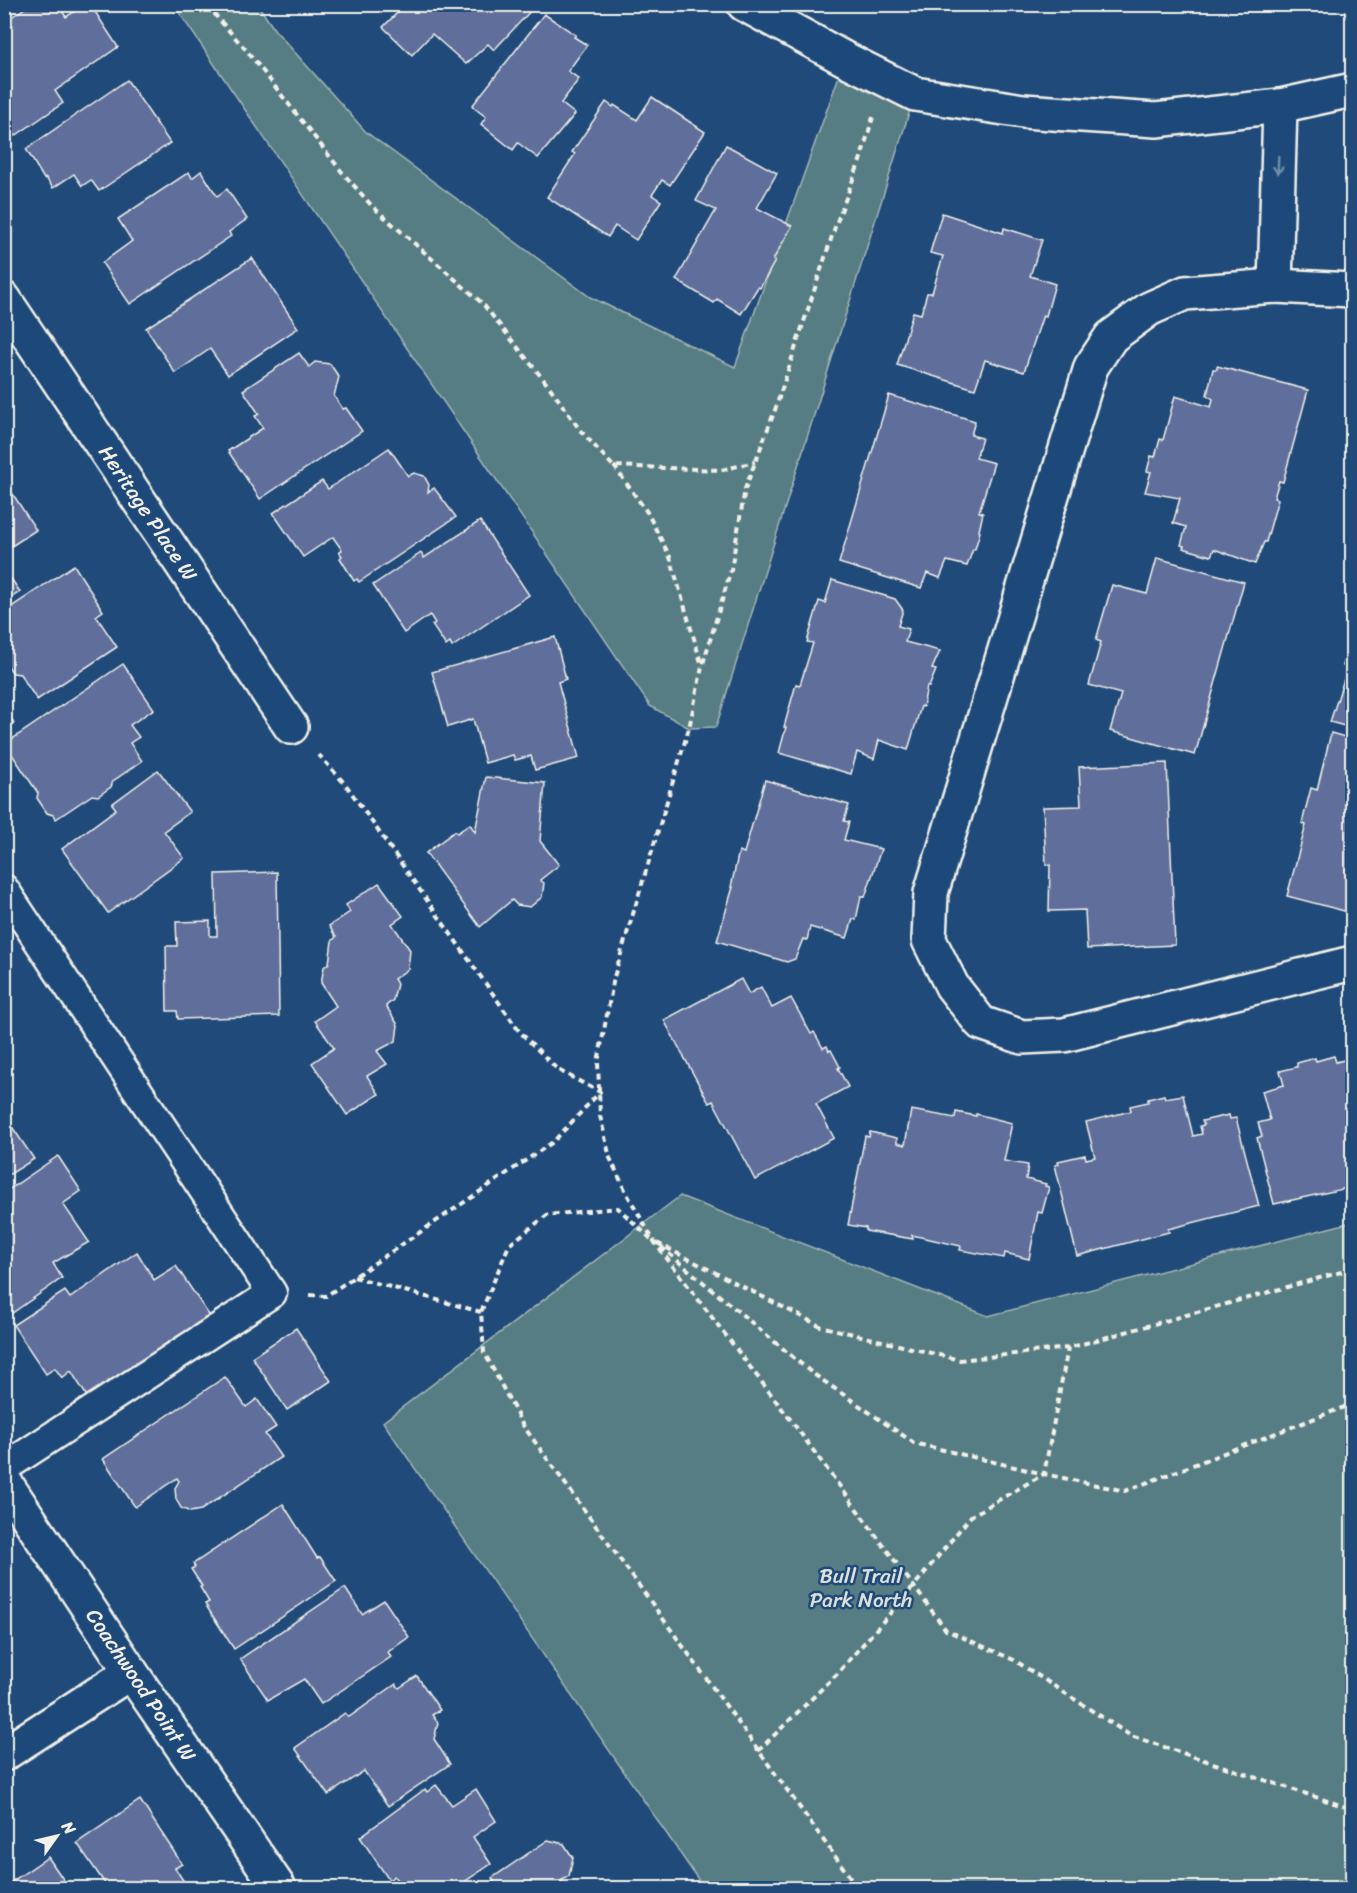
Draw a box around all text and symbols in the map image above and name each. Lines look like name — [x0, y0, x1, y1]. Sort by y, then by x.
one-way arrow — [1273, 154, 1284, 174]
street label: Heritage Place W — [88, 437, 208, 590]
park label: Bull Trail Park North — [810, 1557, 912, 1619]
street label: Coachwood Point W — [75, 1600, 207, 1770]
north arrow — [27, 1806, 87, 1866]
text: N — [53, 1814, 85, 1841]

